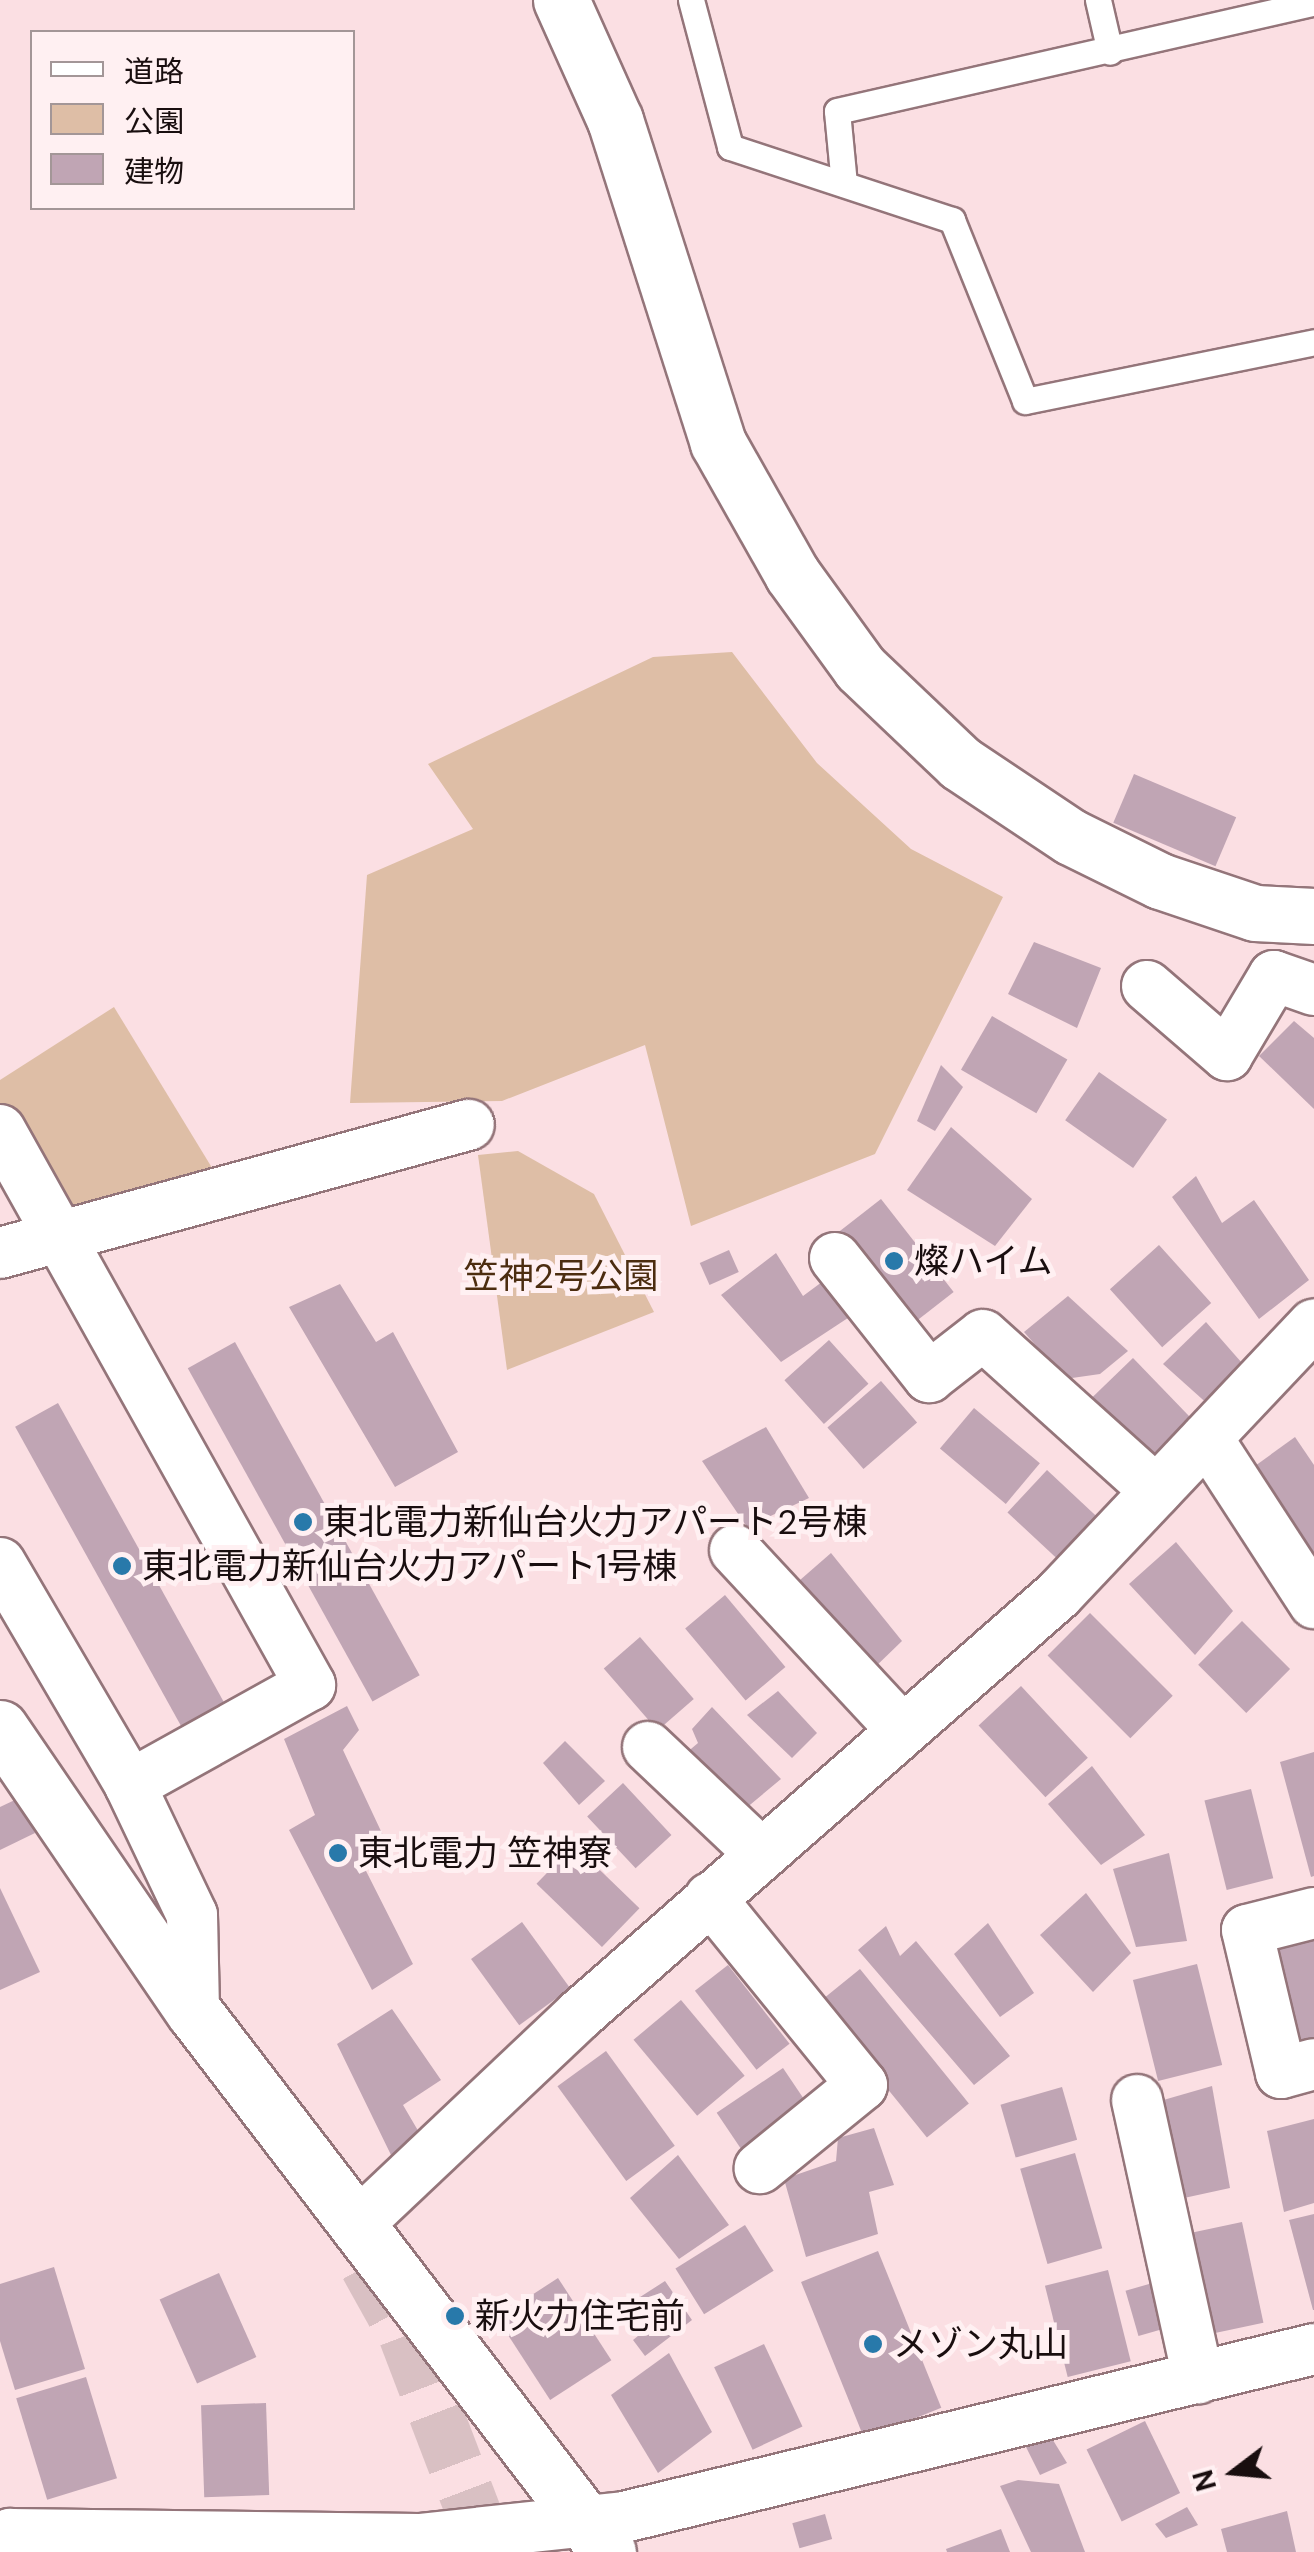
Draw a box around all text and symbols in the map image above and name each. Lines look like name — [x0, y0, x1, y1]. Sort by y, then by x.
legend — [30, 30, 355, 210]
text: 道路 — [124, 52, 184, 91]
text: 公園 — [124, 102, 184, 141]
text: 建物 — [124, 152, 184, 191]
place label: 燦ハイム — [914, 1240, 1054, 1282]
marker: 燦ハイム — [883, 1250, 905, 1272]
park label: 笠神2号公園 — [463, 1255, 659, 1297]
place label: 東北電力新仙台火力アパート2号棟 — [323, 1501, 868, 1543]
marker: 東北電力新仙台火力アパート2号棟 — [292, 1511, 314, 1533]
place label: 東北電力新仙台火力アパート1号棟 — [142, 1545, 678, 1587]
marker: 東北電力新仙台火力アパート1号棟 — [111, 1555, 133, 1577]
place label: 東北電力 笠神寮 — [358, 1832, 612, 1874]
marker: 東北電力 笠神寮 — [327, 1842, 349, 1864]
place label: 新火力住宅前 — [475, 2295, 685, 2337]
marker: 新火力住宅前 — [444, 2305, 466, 2327]
place label: メゾン丸山 — [893, 2323, 1068, 2365]
marker: メゾン丸山 — [862, 2333, 884, 2355]
north arrow — [1184, 2422, 1284, 2522]
text: N — [1184, 2465, 1225, 2495]

